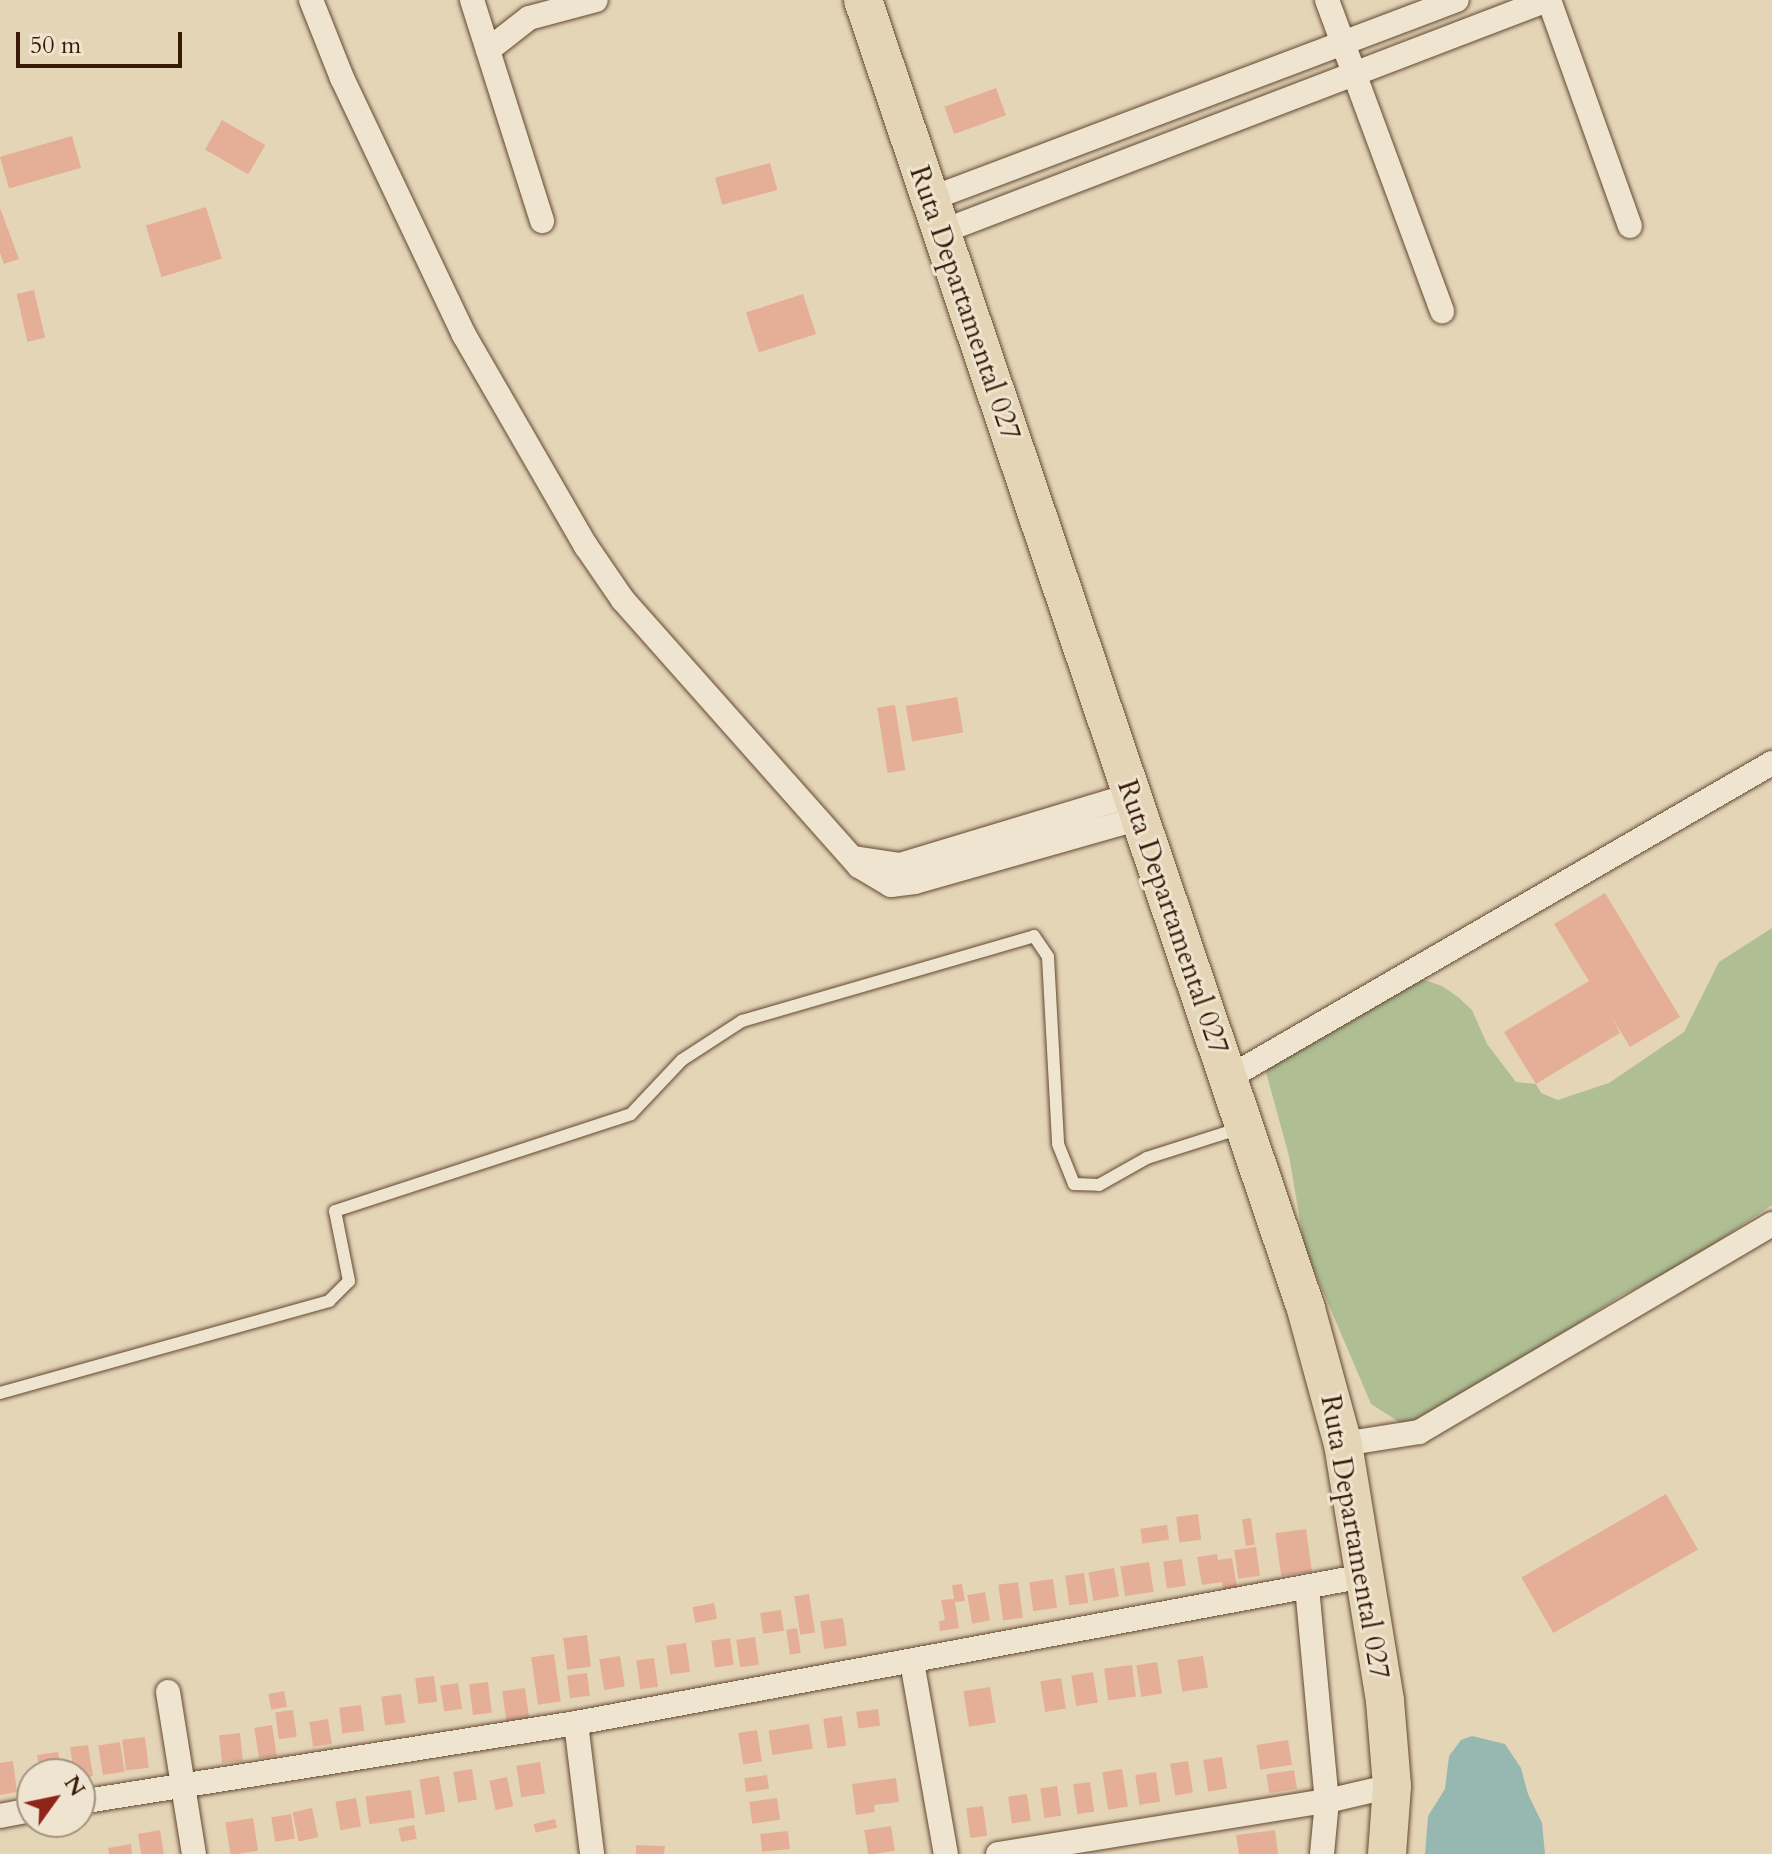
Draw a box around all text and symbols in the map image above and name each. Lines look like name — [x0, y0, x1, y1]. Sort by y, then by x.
scale bar — [20, 16, 186, 66]
text: 50 m — [30, 29, 81, 62]
street label: Ruta Departamental 027 — [902, 161, 1028, 445]
street label: Ruta Departamental 027 — [1110, 775, 1236, 1059]
street label: Ruta Departamental 027 — [1313, 1392, 1397, 1682]
north arrow — [16, 1758, 96, 1838]
text: N — [57, 1770, 92, 1802]

